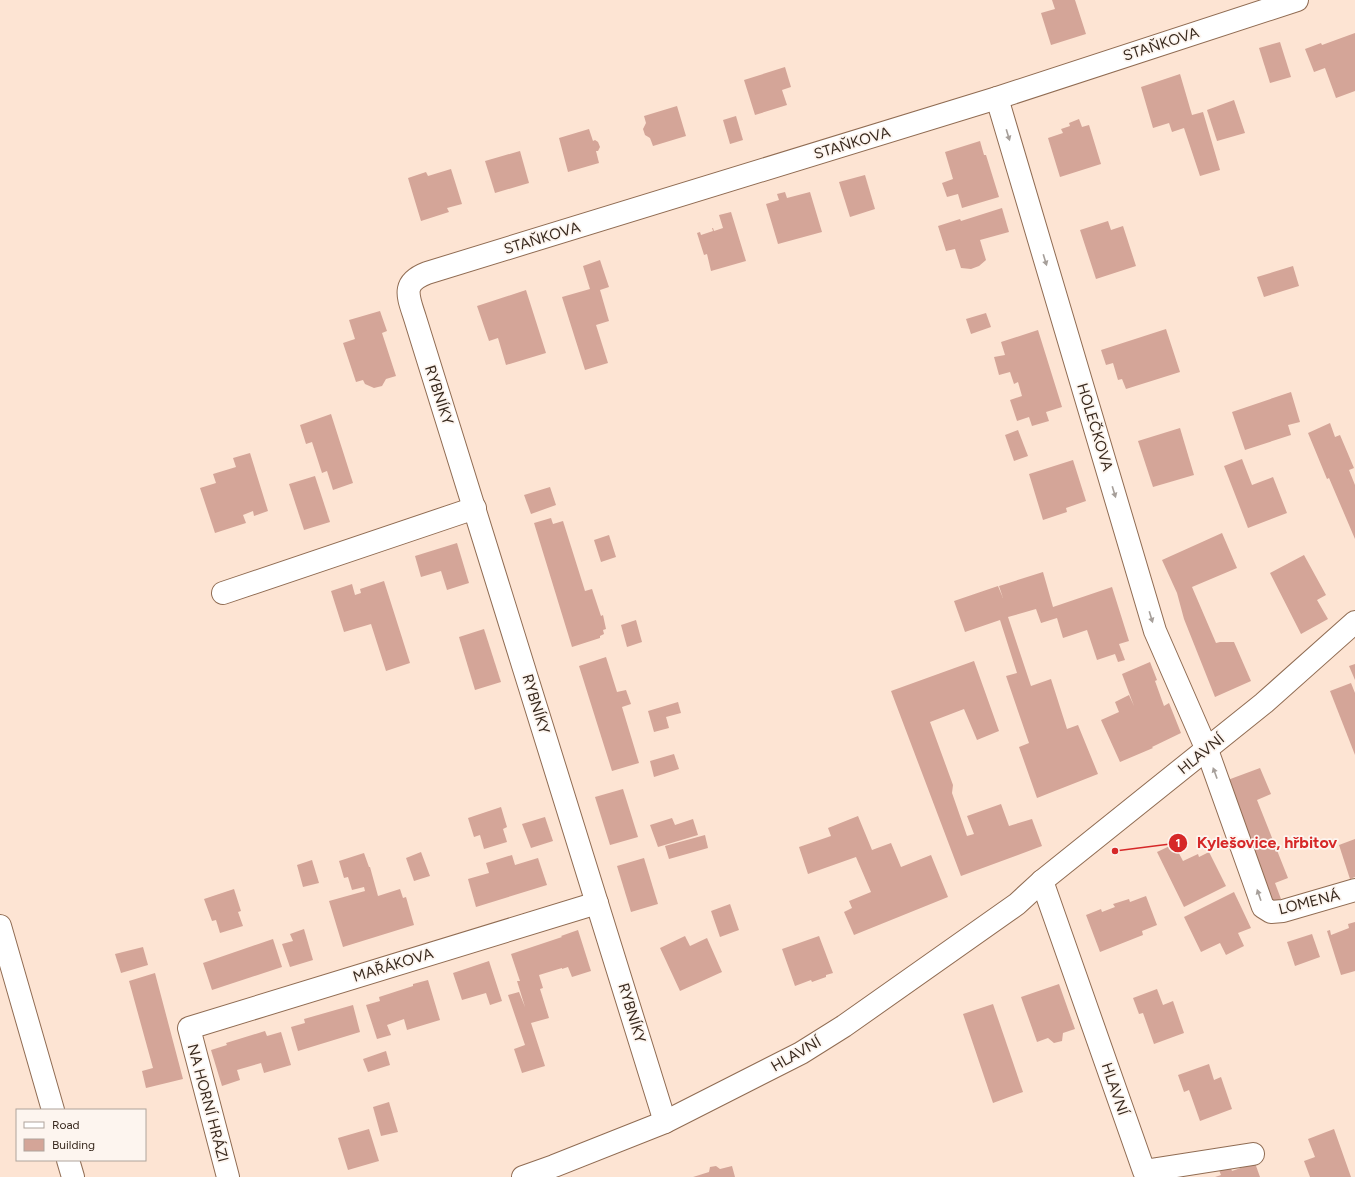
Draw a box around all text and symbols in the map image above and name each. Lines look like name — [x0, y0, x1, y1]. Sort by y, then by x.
street label: STAŇKOVA — [1121, 23, 1201, 65]
street label: STAŇKOVA — [812, 123, 892, 163]
one-way arrow — [1005, 130, 1011, 142]
street label: STAŇKOVA — [502, 218, 582, 258]
one-way arrow — [1042, 254, 1048, 266]
street label: RYBNÍKY — [421, 363, 457, 427]
street label: HOLEČKOVA — [1073, 381, 1117, 473]
one-way arrow — [1111, 486, 1117, 498]
one-way arrow — [1148, 611, 1154, 623]
street label: RYBNÍKY — [518, 672, 554, 736]
street label: HLAVNÍ — [1174, 729, 1229, 778]
one-way arrow — [1211, 766, 1217, 778]
callout: Kylešovice, hřbitov — [1168, 829, 1345, 857]
text: Kylešovice, hřbitov — [1197, 833, 1337, 852]
text: 1 — [1175, 836, 1181, 850]
street label: LOMENÁ — [1276, 886, 1342, 918]
one-way arrow — [1256, 888, 1262, 900]
street label: MAŘÁKOVA — [351, 944, 435, 986]
street label: RYBNÍKY — [614, 981, 650, 1045]
street label: HLAVNÍ — [768, 1032, 825, 1075]
street label: NA HORNÍ HRÁZI — [184, 1042, 232, 1164]
street label: HLAVNÍ — [1098, 1060, 1133, 1119]
legend — [16, 1109, 146, 1161]
text: Road — [52, 1118, 80, 1132]
text: Building — [52, 1138, 95, 1152]

